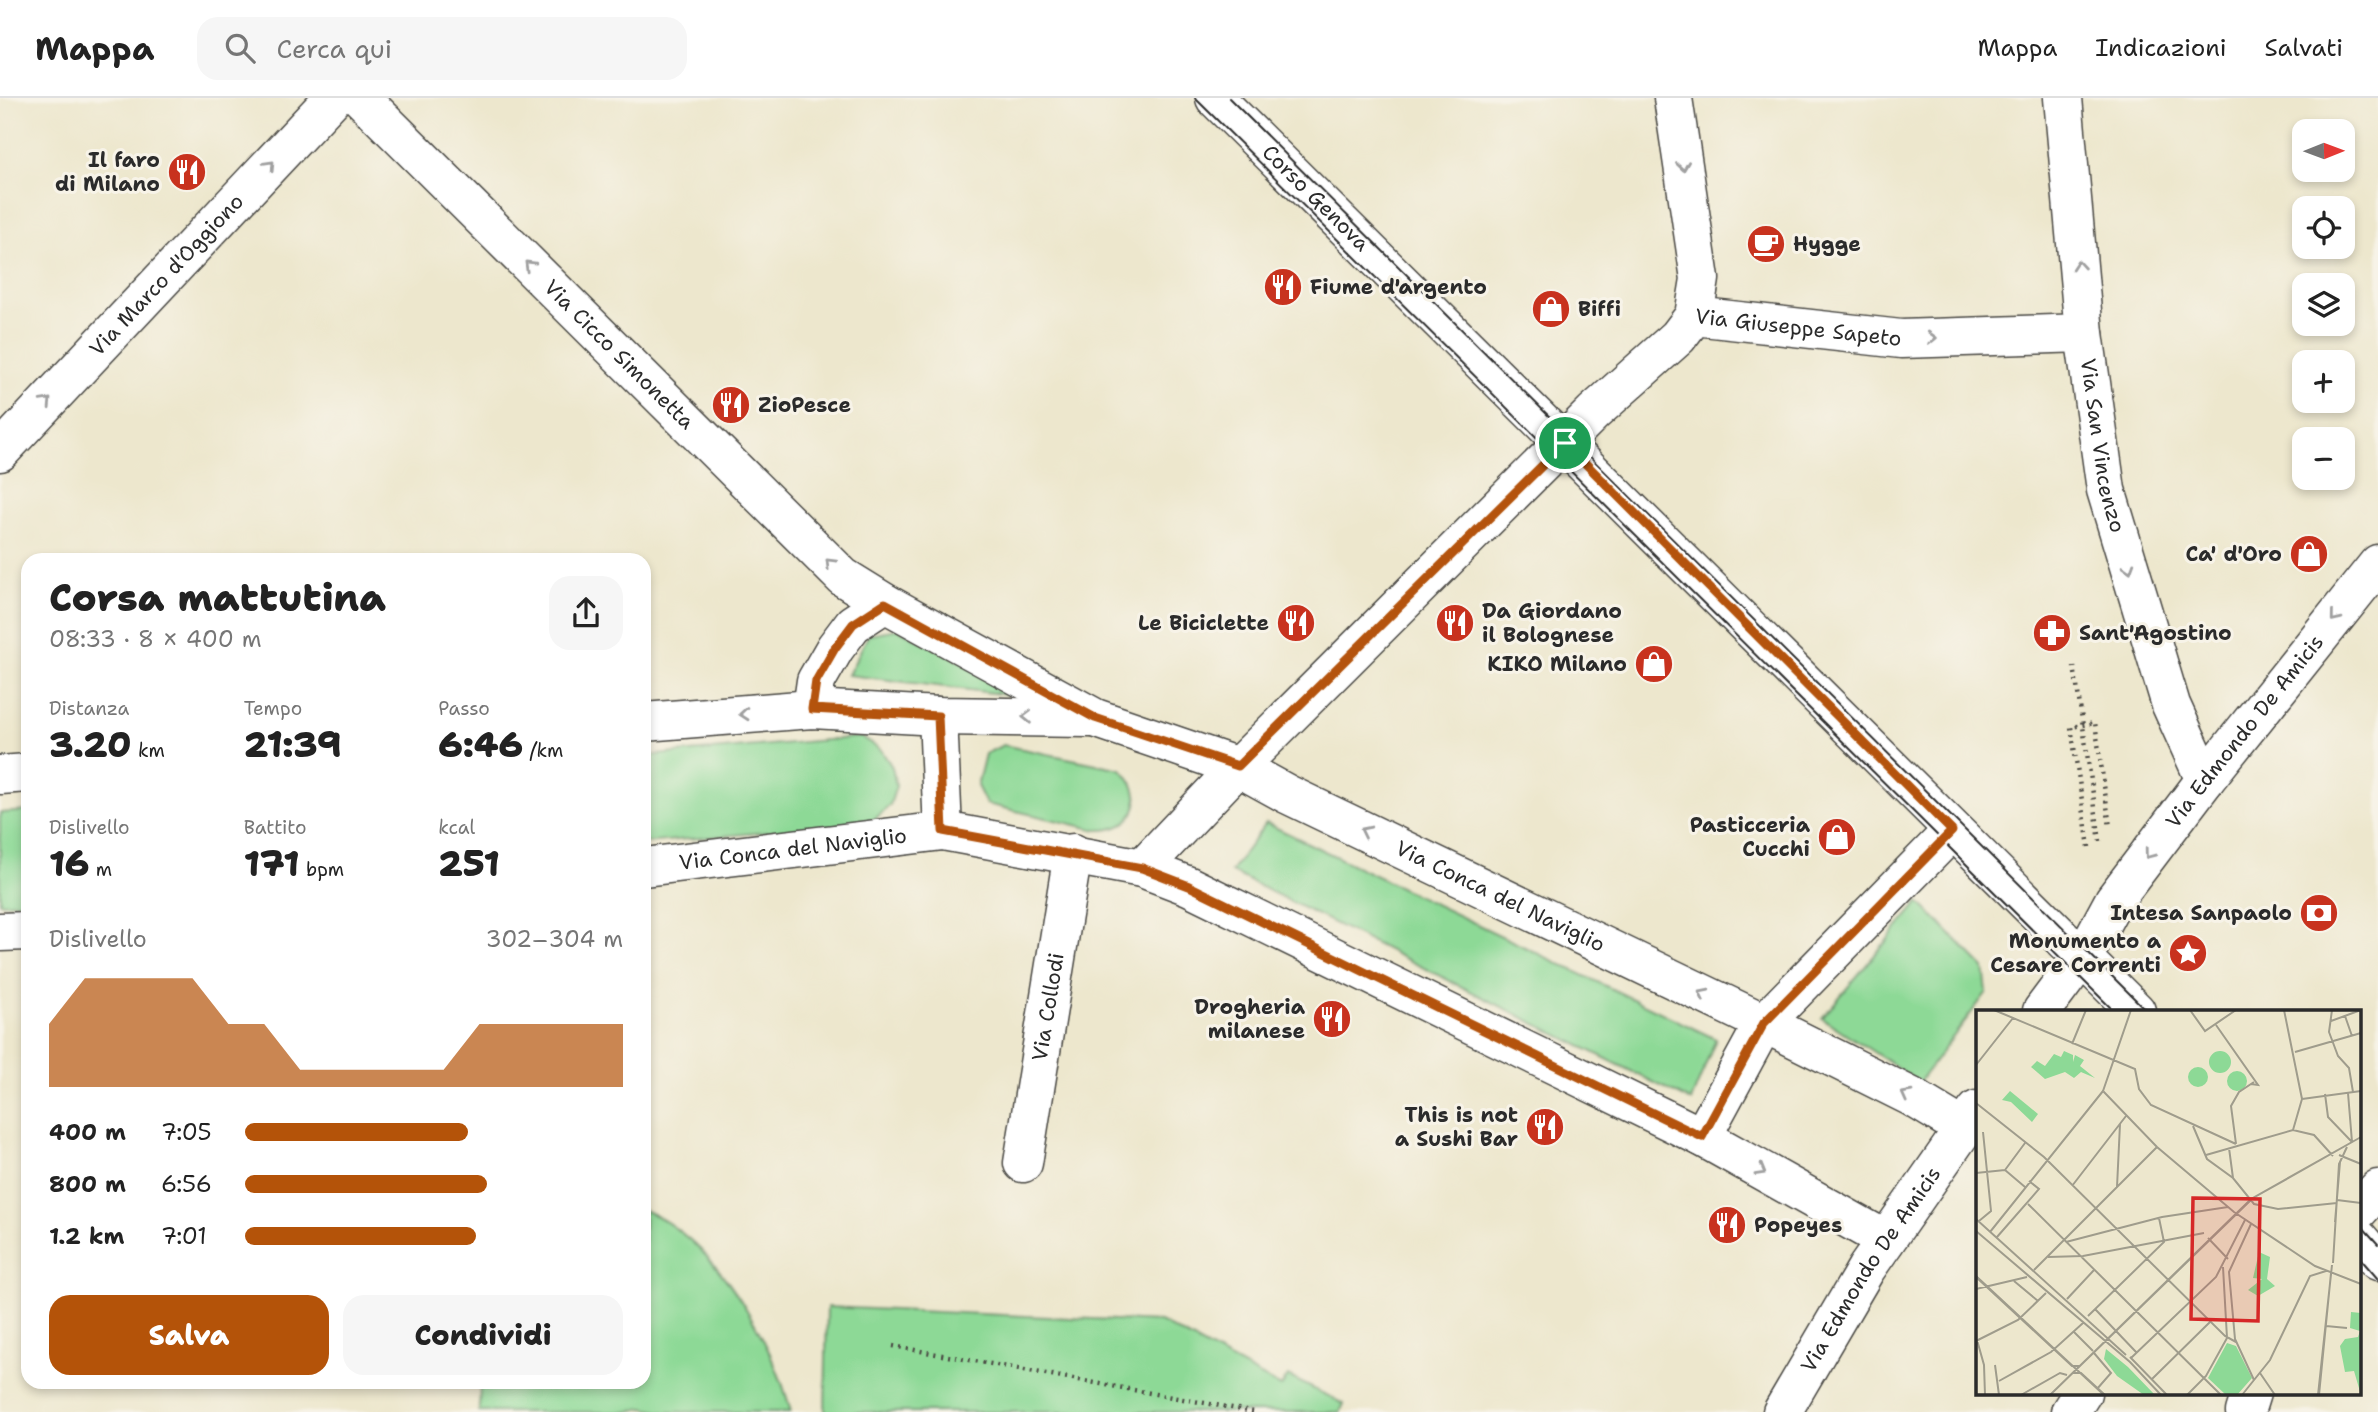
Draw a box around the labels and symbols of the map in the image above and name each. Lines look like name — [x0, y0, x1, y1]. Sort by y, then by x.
north arrow — [2292, 119, 2356, 182]
street label: Corso Genova — [1256, 139, 1376, 257]
place label: Il faro di Milano — [55, 146, 160, 198]
restaurant icon: Il faro di Milano — [166, 151, 208, 193]
one-way arrow — [262, 160, 275, 173]
one-way arrow — [1676, 160, 1691, 171]
street label: Via Marco d'Oggiono — [83, 188, 250, 362]
cafe icon: Hygge — [1745, 223, 1787, 265]
place label: Hygge — [1793, 230, 1861, 258]
one-way arrow — [2071, 259, 2086, 270]
one-way arrow — [524, 261, 537, 274]
restaurant icon: Fiume d'argento — [1262, 266, 1304, 308]
place label: Fiume d'argento — [1310, 273, 1487, 301]
street label: Via Cicco Simonetta — [538, 274, 701, 436]
shop icon: Biffi — [1530, 288, 1572, 330]
place label: Biffi — [1578, 295, 1621, 323]
street label: Via Giuseppe Sapeto — [1694, 302, 1903, 353]
one-way arrow — [1927, 330, 1938, 345]
street label: Via San Vincenzo — [2074, 357, 2132, 536]
restaurant icon: ZioPesce — [710, 384, 752, 426]
place label: ZioPesce — [758, 391, 851, 419]
one-way arrow — [38, 397, 51, 410]
pin — [1535, 413, 1595, 473]
shop icon: Ca' d'Oro — [2288, 533, 2330, 575]
place label: Ca' d'Oro — [2185, 540, 2282, 568]
one-way arrow — [825, 559, 838, 572]
one-way arrow — [2121, 562, 2136, 574]
place label: Da Giordano il Bolognese — [1482, 597, 1622, 649]
restaurant icon: Le Biciclette — [1275, 602, 1317, 644]
restaurant icon: Da Giordano il Bolognese — [1434, 602, 1476, 644]
place label: Le Biciclette — [1138, 609, 1269, 637]
one-way arrow — [2331, 610, 2344, 622]
pharmacy icon: Sant'Agostino — [2031, 612, 2073, 654]
place label: Sant'Agostino — [2079, 619, 2232, 647]
street label: Via Edmondo De Amicis — [2159, 629, 2330, 834]
shop icon: KIKO Milano — [1633, 643, 1675, 685]
place label: KIKO Milano — [1487, 650, 1627, 678]
one-way arrow — [738, 706, 749, 721]
one-way arrow — [1021, 709, 1032, 725]
place label: Pasticceria Cucchi — [1690, 811, 1811, 863]
shop icon: Pasticceria Cucchi — [1816, 816, 1858, 858]
street label: Via Conca del Naviglio — [678, 821, 908, 877]
one-way arrow — [1360, 826, 1372, 840]
street label: Via Conca del Naviglio — [1391, 834, 1609, 959]
one-way arrow — [2145, 846, 2158, 859]
bank icon: Intesa Sanpaolo — [2298, 892, 2340, 934]
place label: Intesa Sanpaolo — [2110, 899, 2292, 927]
place label: Monumento a Cesare Correnti — [1990, 927, 2162, 979]
place icon: Monumento a Cesare Correnti — [2167, 932, 2209, 974]
street label: Via Collodi — [1026, 951, 1071, 1063]
one-way arrow — [1697, 988, 1710, 1002]
place label: Drogheria milanese — [1194, 993, 1306, 1045]
restaurant icon: Drogheria milanese — [1311, 998, 1353, 1040]
inset map — [1976, 1010, 2360, 1394]
one-way arrow — [1901, 1089, 1913, 1103]
place label: This is not a Sushi Bar — [1395, 1101, 1518, 1153]
restaurant icon: This is not a Sushi Bar — [1524, 1106, 1566, 1148]
street label: Via Edmondo De Amicis — [1794, 1161, 1947, 1377]
one-way arrow — [1754, 1163, 1767, 1176]
restaurant icon: Popeyes — [1706, 1204, 1748, 1246]
place label: Popeyes — [1754, 1211, 1842, 1239]

